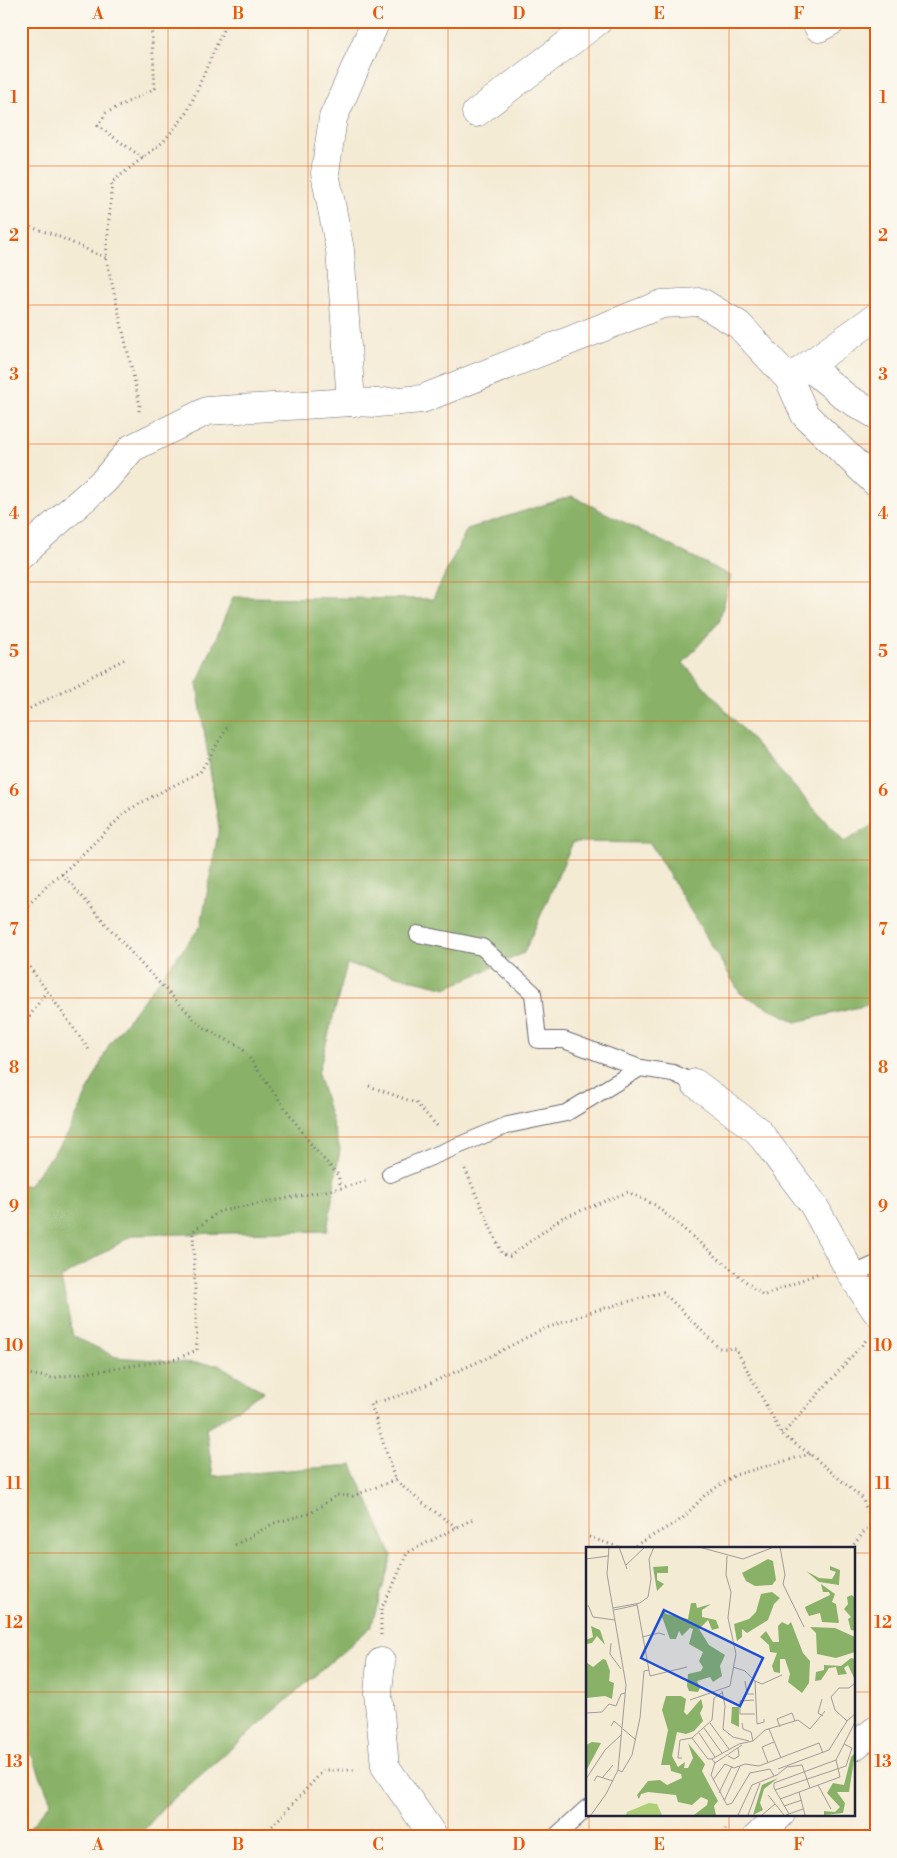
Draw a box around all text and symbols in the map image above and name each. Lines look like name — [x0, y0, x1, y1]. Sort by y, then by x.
text: A — [91, 4, 104, 24]
text: B — [232, 4, 244, 24]
text: C — [372, 4, 384, 24]
text: D — [513, 4, 526, 24]
text: E — [653, 4, 665, 24]
text: F — [793, 4, 805, 24]
text: 1 — [10, 88, 18, 108]
text: 1 — [879, 88, 887, 108]
text: 2 — [9, 226, 19, 246]
text: 2 — [878, 226, 888, 246]
text: 3 — [9, 365, 19, 385]
text: 3 — [878, 365, 888, 385]
text: 4 — [9, 504, 20, 524]
text: 4 — [878, 504, 889, 524]
text: 5 — [9, 642, 19, 662]
text: 5 — [878, 642, 888, 662]
text: 6 — [9, 781, 19, 801]
text: 6 — [878, 781, 888, 801]
text: 7 — [9, 920, 19, 940]
text: 7 — [878, 920, 888, 940]
text: 8 — [9, 1058, 19, 1078]
text: 8 — [878, 1058, 888, 1078]
text: 9 — [9, 1197, 19, 1217]
text: 9 — [878, 1197, 888, 1217]
text: 10 — [5, 1336, 23, 1356]
text: 10 — [874, 1336, 892, 1356]
text: 11 — [6, 1474, 22, 1494]
text: 11 — [875, 1474, 891, 1494]
inset map — [586, 1547, 854, 1816]
text: 12 — [5, 1613, 23, 1633]
text: 12 — [874, 1613, 892, 1633]
text: 13 — [5, 1752, 23, 1772]
text: 13 — [874, 1752, 892, 1772]
text: A — [91, 1835, 104, 1855]
text: B — [232, 1835, 244, 1855]
text: C — [372, 1835, 384, 1855]
text: D — [513, 1835, 526, 1855]
text: E — [653, 1835, 665, 1855]
text: F — [793, 1835, 805, 1855]

